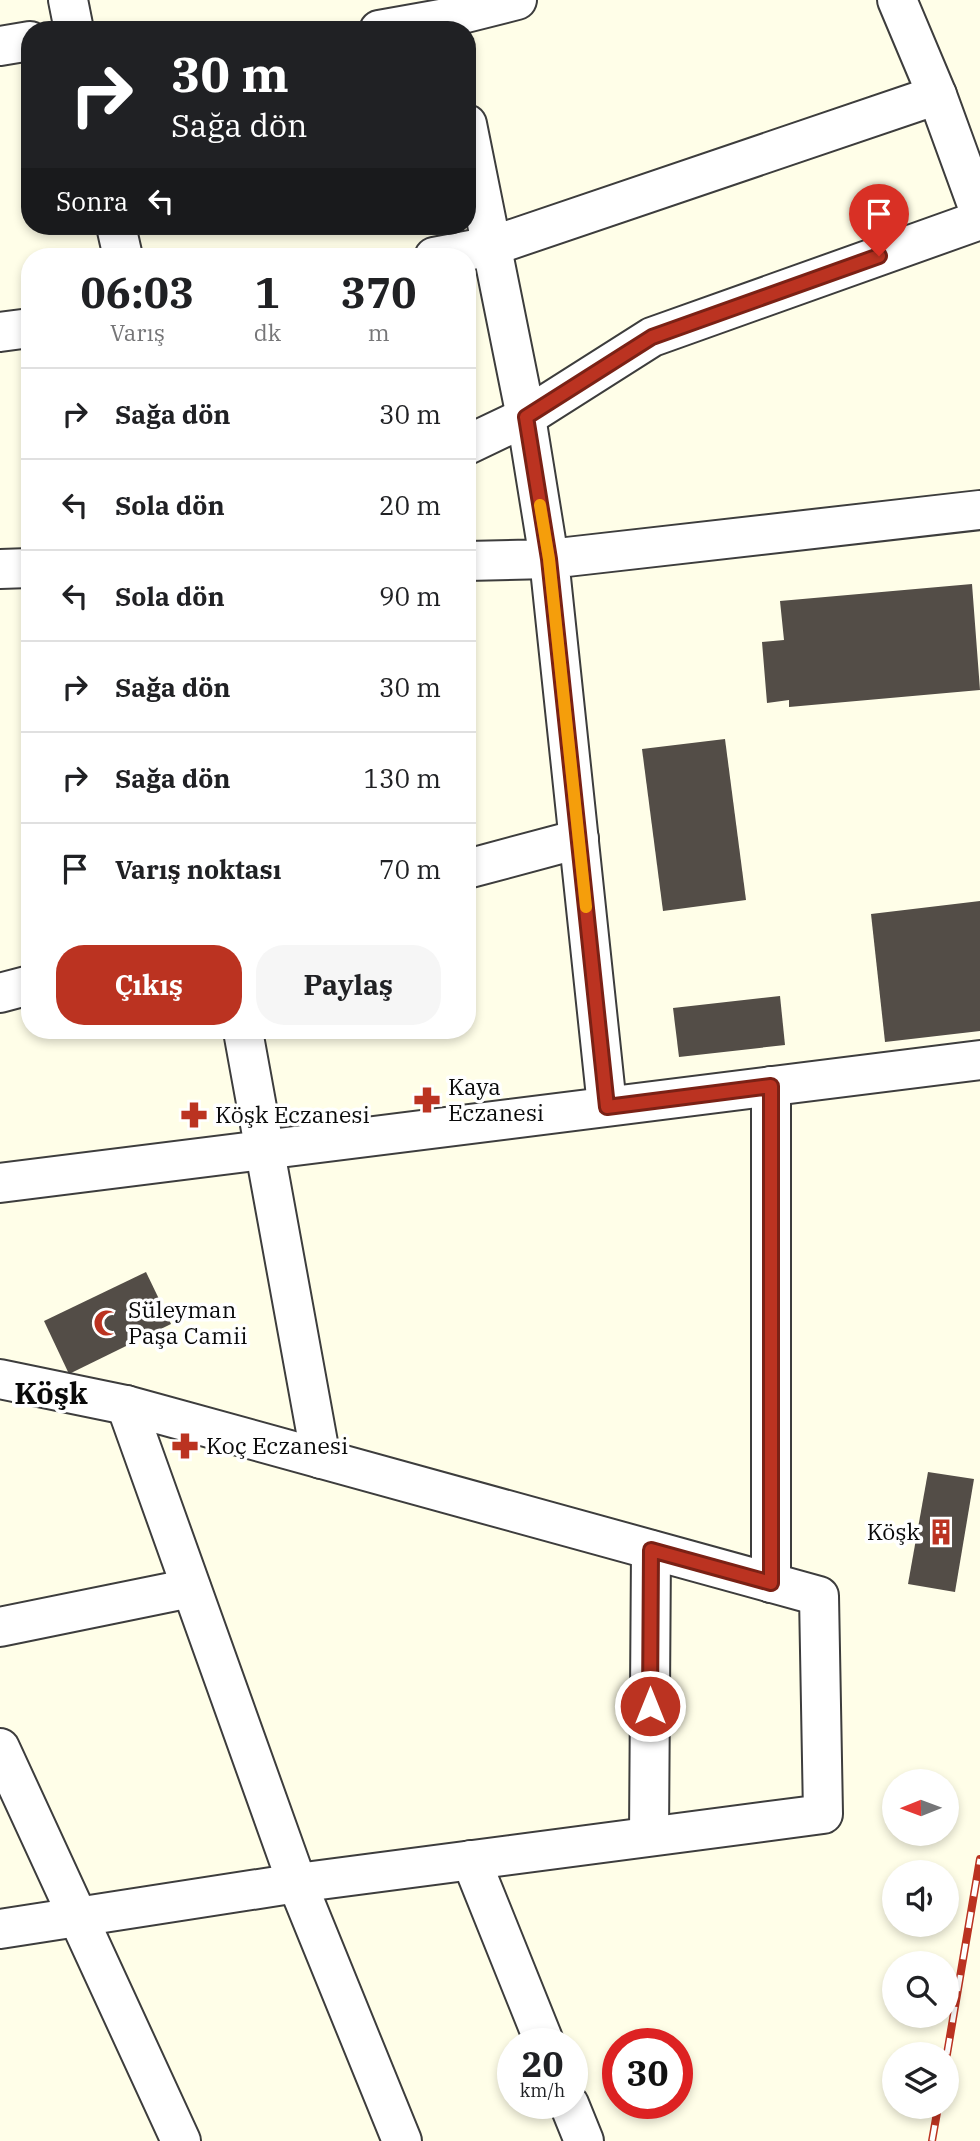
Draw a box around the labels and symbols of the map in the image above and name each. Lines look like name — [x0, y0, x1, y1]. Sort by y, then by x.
pin — [849, 184, 909, 256]
place label: Kaya Eczanesi — [448, 1071, 544, 1127]
pharmacy icon: Kaya Eczanesi — [412, 1085, 442, 1115]
place label: Köşk Eczanesi — [215, 1099, 370, 1129]
pharmacy icon: Köşk Eczanesi — [179, 1100, 209, 1130]
place label: Süleyman Paşa Camii — [128, 1294, 247, 1350]
mosque icon: Süleyman Paşa Camii — [92, 1308, 122, 1338]
district label: Köşk — [14, 1373, 88, 1412]
place label: Koç Eczanesi — [206, 1430, 348, 1460]
pharmacy icon: Koç Eczanesi — [170, 1431, 200, 1461]
place label: Köşk — [867, 1516, 921, 1546]
building icon: Köşk — [926, 1517, 956, 1547]
position arrow — [613, 1669, 687, 1743]
north arrow — [882, 1769, 959, 1846]
speed limit sign: 30 — [602, 2028, 693, 2119]

